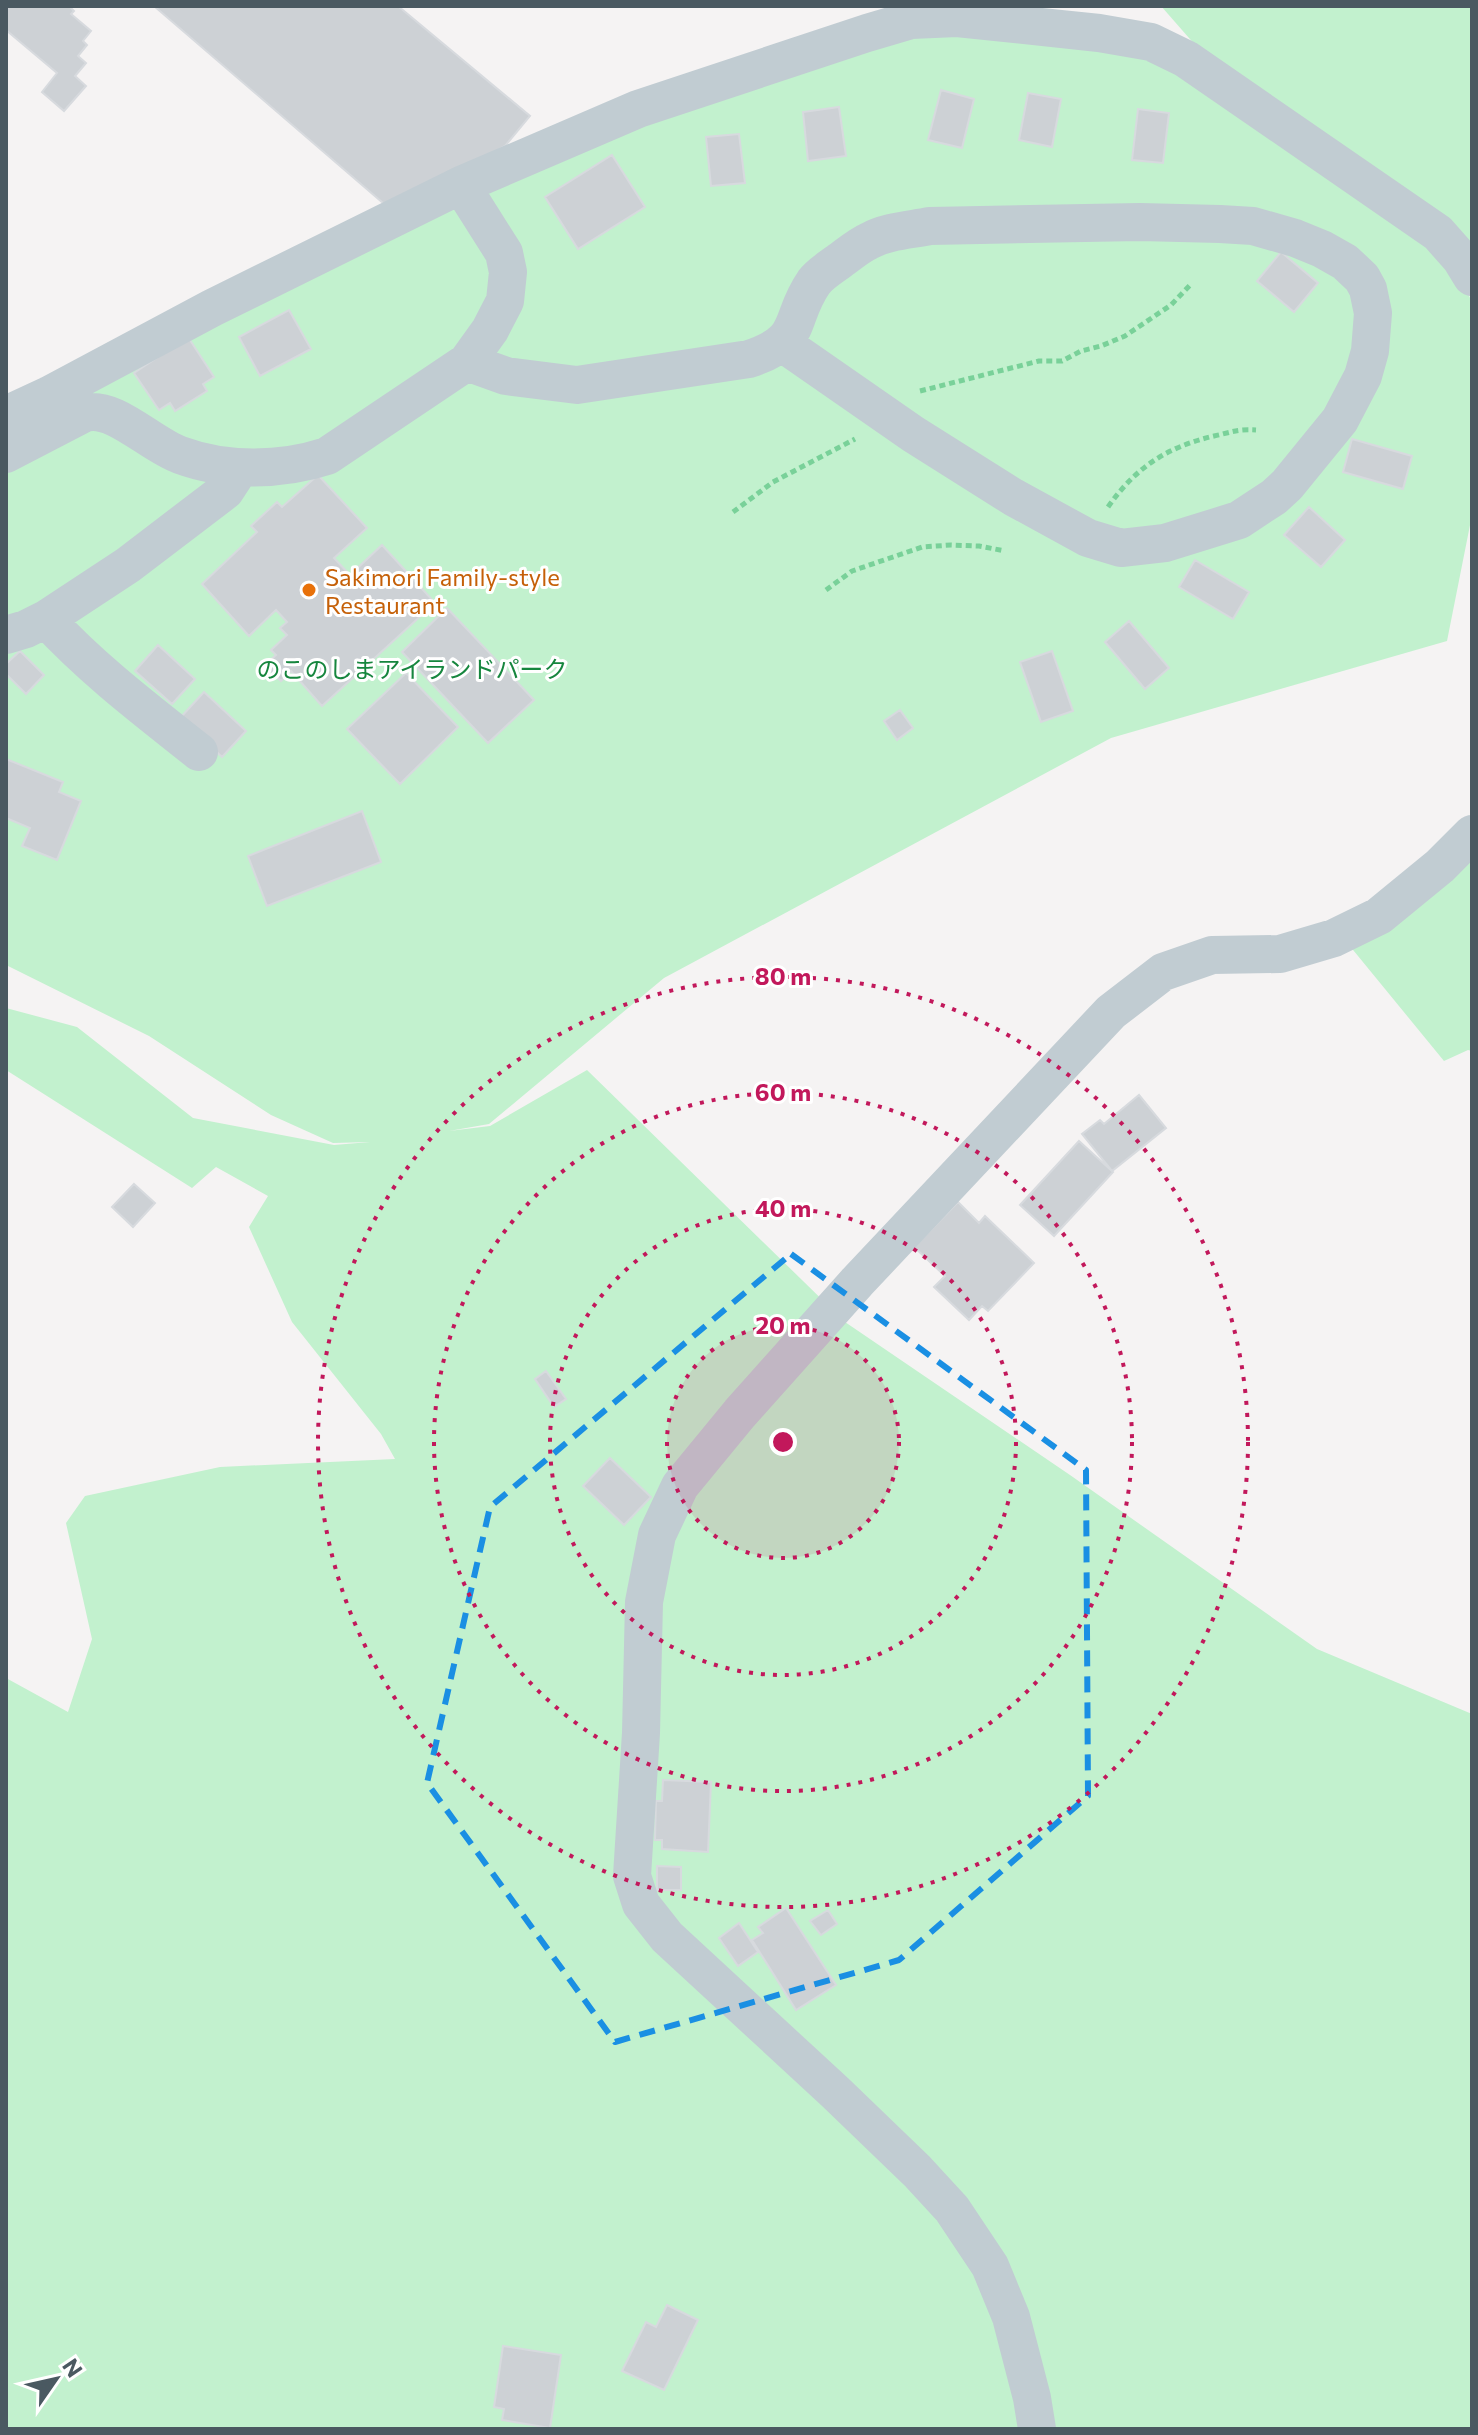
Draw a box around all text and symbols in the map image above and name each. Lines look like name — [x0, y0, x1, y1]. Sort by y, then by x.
place label: Sakimori Family-style Restaurant — [325, 562, 560, 619]
marker: Sakimori Family-style Restaurant — [300, 581, 318, 599]
park label: のこのしまアイランドパーク — [257, 654, 567, 683]
text: 80 m — [755, 961, 811, 990]
text: 60 m — [755, 1077, 811, 1106]
text: 40 m — [755, 1193, 811, 1222]
text: 20 m — [756, 1310, 810, 1339]
centre of rings — [769, 1428, 797, 1456]
north arrow — [16, 2339, 96, 2419]
text: N — [57, 2353, 89, 2382]

